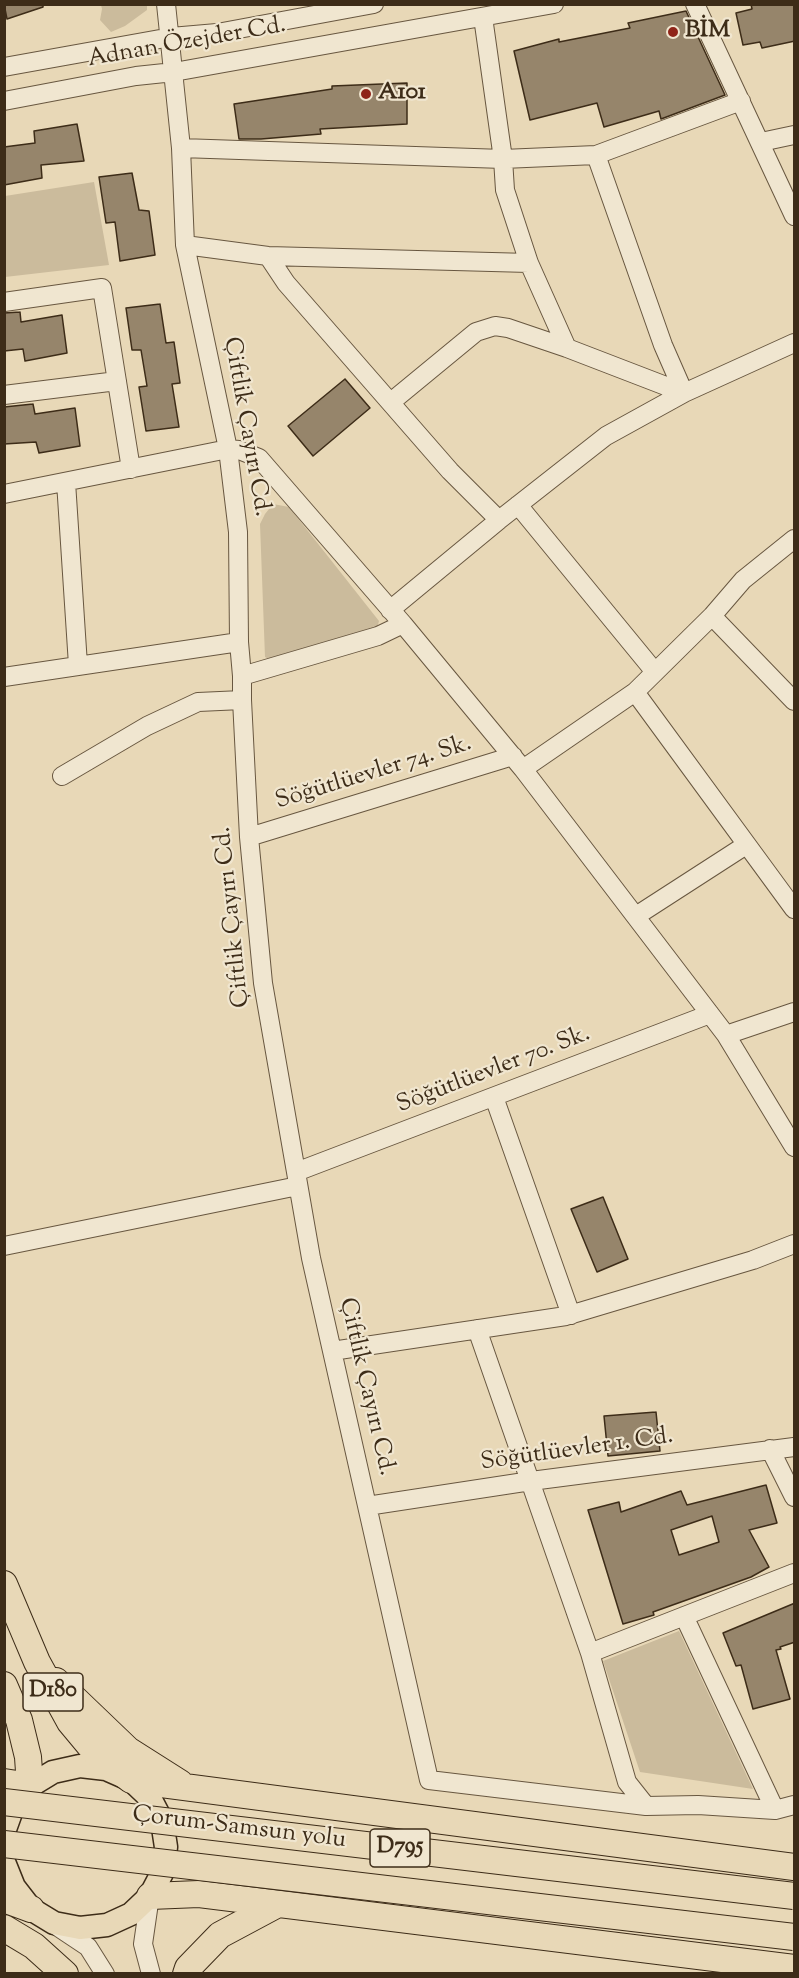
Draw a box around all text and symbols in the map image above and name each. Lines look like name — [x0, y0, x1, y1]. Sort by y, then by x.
street label: Adnan Özejder Cd. — [86, 12, 288, 76]
place label: BİM — [685, 18, 730, 46]
marker: BİM — [666, 25, 680, 39]
place label: A101 — [378, 80, 426, 108]
marker: A101 — [359, 87, 373, 101]
street label: Çiftlik Çayırı Cd. — [215, 335, 275, 519]
street label: Söğütlüevler 74. Sk. — [272, 730, 476, 818]
street label: Çiftlik Çayırı Cd. — [210, 825, 258, 1009]
street label: Söğütlüevler 70. Sk. — [393, 1021, 595, 1121]
street label: Çiftlik Çayırı Cd. — [331, 1295, 399, 1479]
street label: Söğütlüevler 1. Cd. — [479, 1423, 675, 1479]
road number: D180 — [23, 1673, 83, 1711]
street label: Çorum-Samsun yolu — [131, 1802, 347, 1856]
road number: D795 — [370, 1829, 430, 1867]

